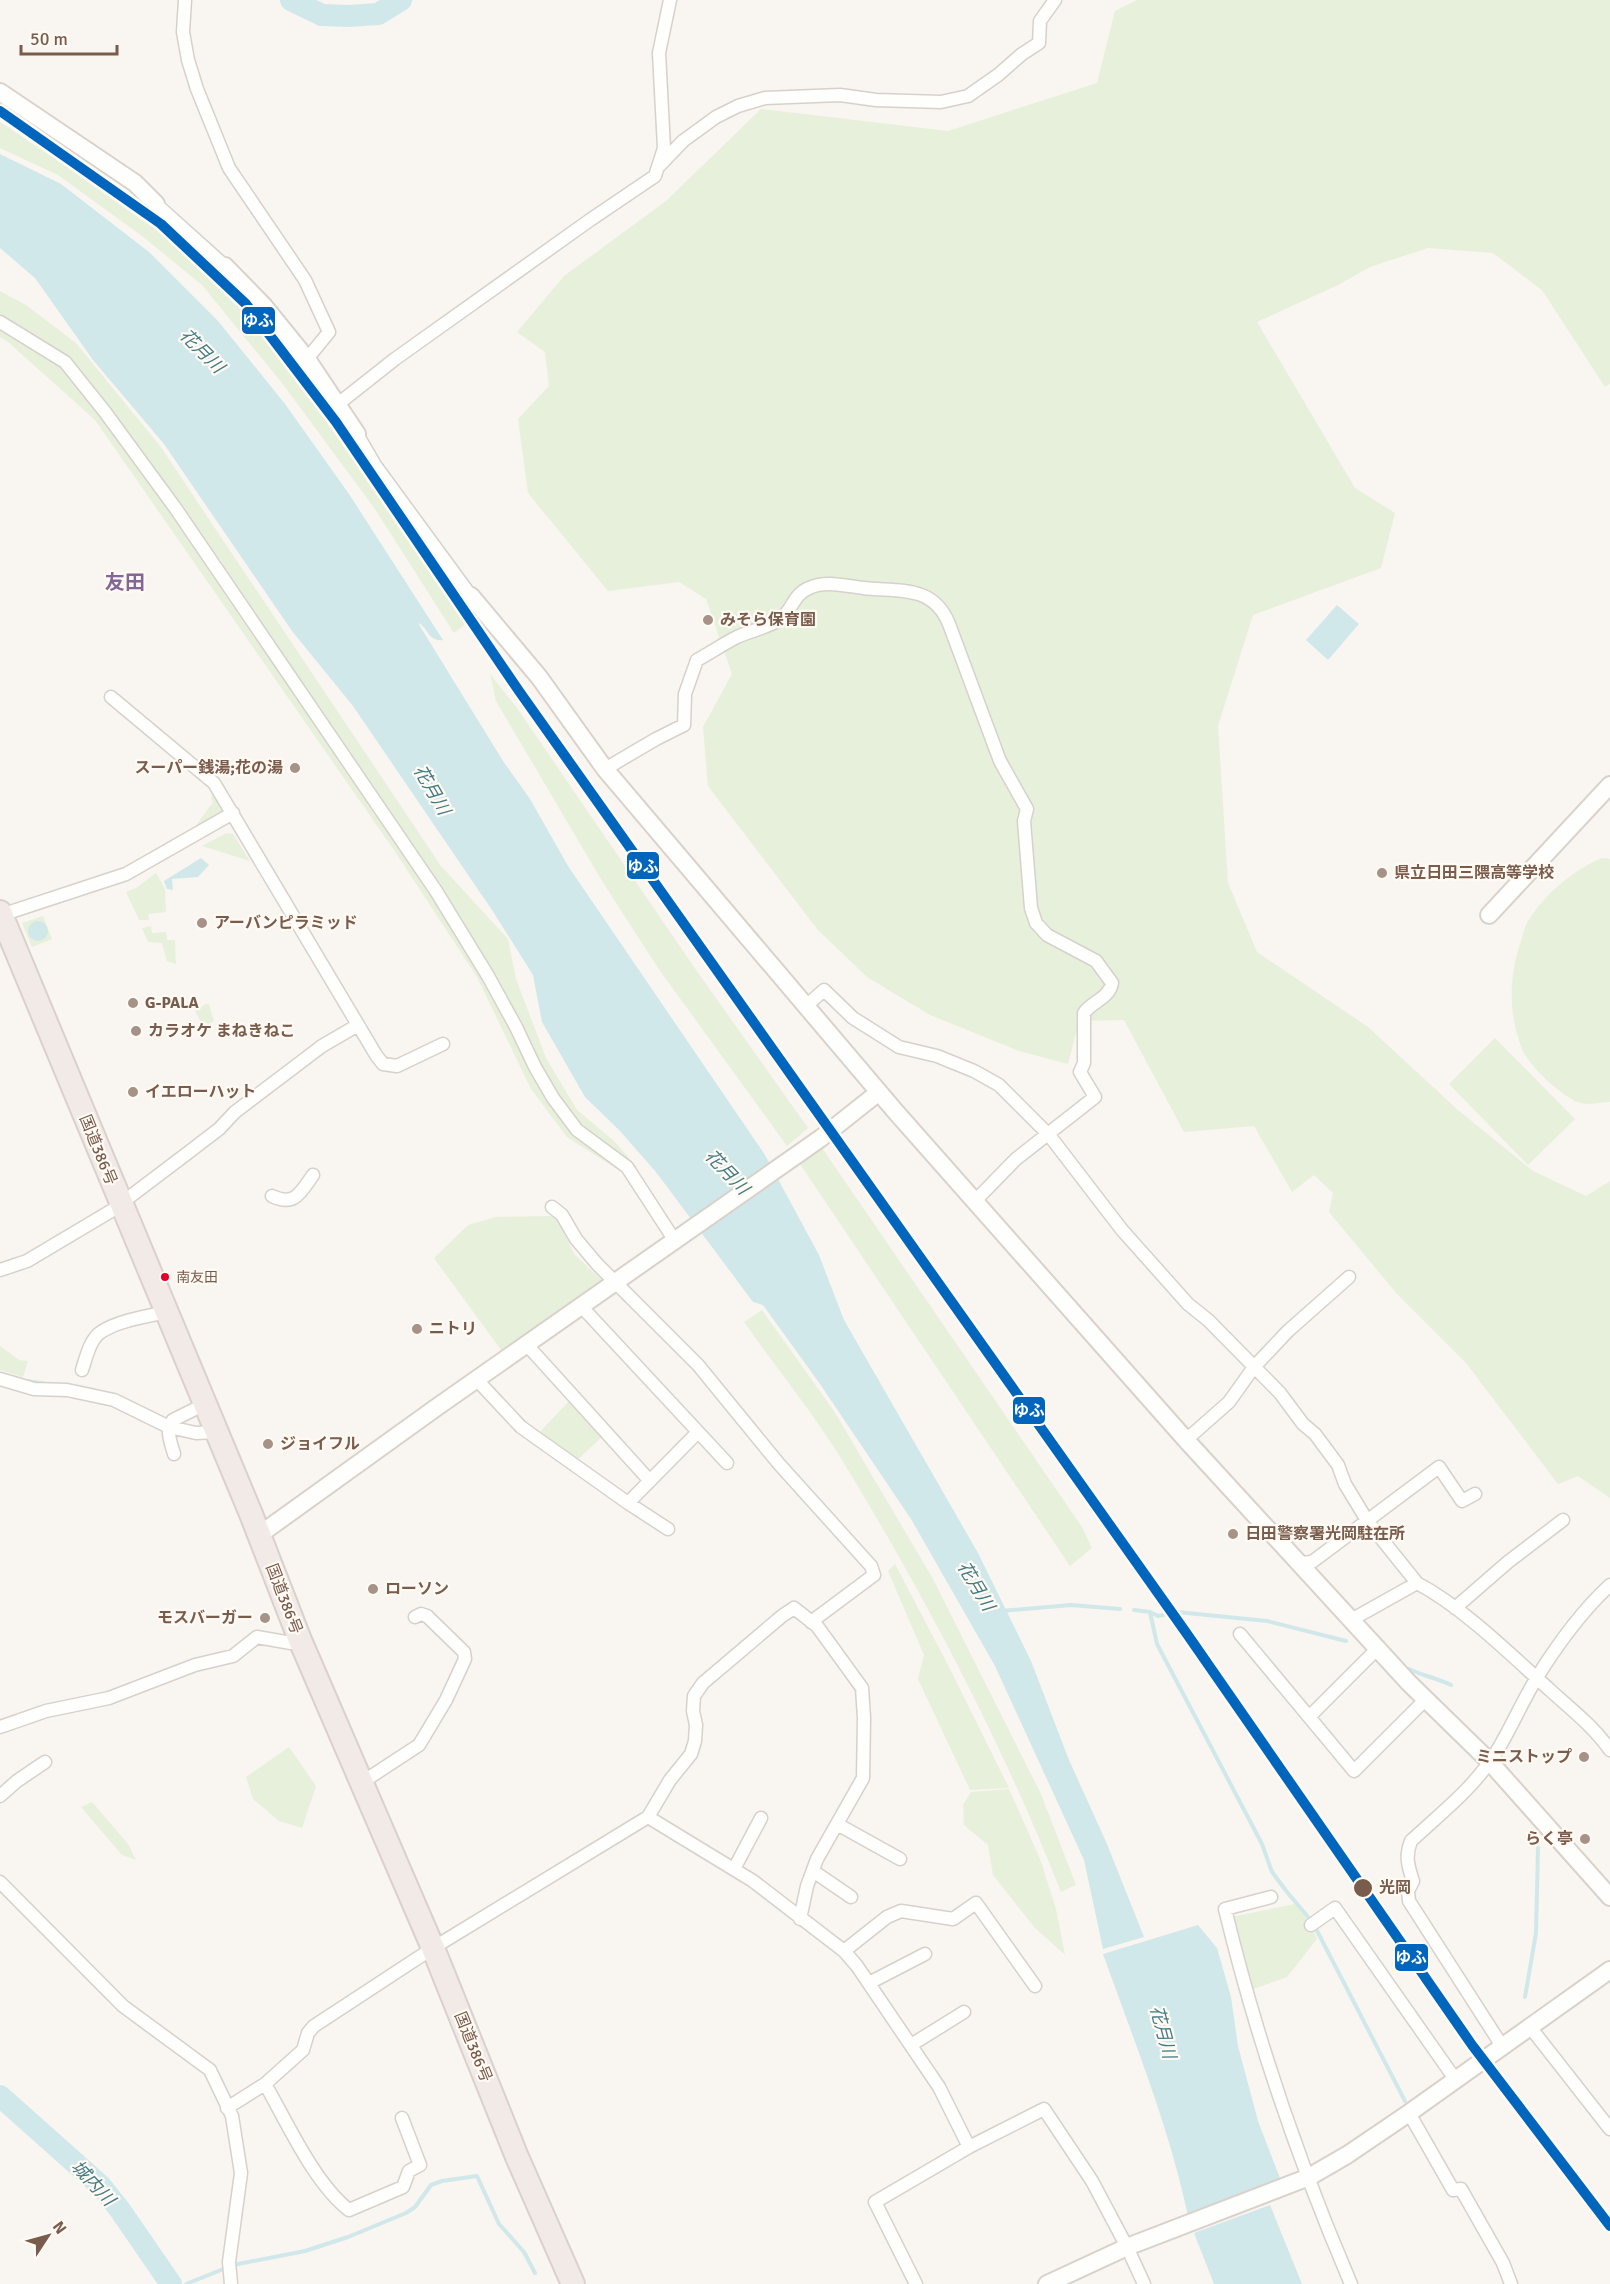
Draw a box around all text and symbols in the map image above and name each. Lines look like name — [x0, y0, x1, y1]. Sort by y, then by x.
scale bar — [21, 18, 117, 56]
text: 50 m — [30, 28, 68, 50]
line badge: ゆふ — [241, 306, 276, 335]
text: ゆふ — [242, 311, 274, 331]
water label: 花月川 — [175, 324, 230, 379]
district label: 友田 — [105, 570, 145, 595]
place label: みそら保育園 — [720, 610, 816, 630]
marker: みそら保育園 — [701, 613, 715, 627]
place label: スーパー銭湯;花の湯 — [134, 758, 283, 778]
marker: スーパー銭湯;花の湯 — [288, 761, 302, 775]
water label: 花月川 — [409, 761, 456, 821]
line badge: ゆふ — [626, 851, 660, 880]
text: ゆふ — [627, 857, 659, 877]
place label: 県立日田三隈高等学校 — [1394, 863, 1554, 883]
marker: 県立日田三隈高等学校 — [1375, 866, 1389, 880]
place label: アーバンピラミッド — [214, 913, 358, 933]
marker: アーバンピラミッド — [195, 916, 209, 930]
place label: G-PALA — [145, 993, 200, 1013]
marker: G-PALA — [126, 996, 140, 1010]
place label: カラオケ まねきねこ — [148, 1021, 296, 1041]
marker: カラオケ まねきねこ — [129, 1024, 143, 1038]
place label: イエローハット — [145, 1082, 257, 1102]
marker: イエローハット — [126, 1085, 140, 1099]
street label: 国道386号 — [75, 1112, 121, 1188]
water label: 花月川 — [700, 1145, 755, 1201]
place label: 南友田 — [176, 1269, 218, 1286]
marker: 南友田 — [159, 1271, 171, 1283]
place label: ニトリ — [429, 1319, 477, 1339]
marker: ニトリ — [410, 1322, 424, 1336]
line badge: ゆふ — [1012, 1396, 1046, 1425]
text: ゆふ — [1013, 1401, 1045, 1421]
place label: ジョイフル — [280, 1434, 360, 1454]
marker: ジョイフル — [261, 1437, 275, 1451]
place label: 日田警察署光岡駐在所 — [1245, 1524, 1405, 1544]
marker: 日田警察署光岡駐在所 — [1226, 1527, 1240, 1541]
water label: 花月川 — [953, 1557, 1000, 1617]
street label: 国道386号 — [261, 1561, 307, 1637]
place label: ローソン — [385, 1579, 449, 1599]
marker: ローソン — [366, 1582, 380, 1596]
place label: モスバーガー — [157, 1608, 253, 1628]
marker: モスバーガー — [258, 1611, 272, 1625]
place label: ミニストップ — [1476, 1747, 1572, 1767]
marker: ミニストップ — [1577, 1750, 1591, 1764]
place label: らく亭 — [1525, 1829, 1573, 1849]
marker: らく亭 — [1578, 1832, 1592, 1846]
marker: 光岡 — [1352, 1877, 1374, 1899]
place label: 光岡 — [1379, 1878, 1411, 1898]
line badge: ゆふ — [1394, 1943, 1429, 1972]
text: ゆふ — [1395, 1948, 1427, 1968]
water label: 花月川 — [1145, 2003, 1181, 2063]
street label: 国道386号 — [450, 2009, 496, 2085]
water label: 城内川 — [67, 2156, 121, 2212]
north arrow — [18, 2206, 78, 2266]
text: N — [48, 2217, 71, 2238]

